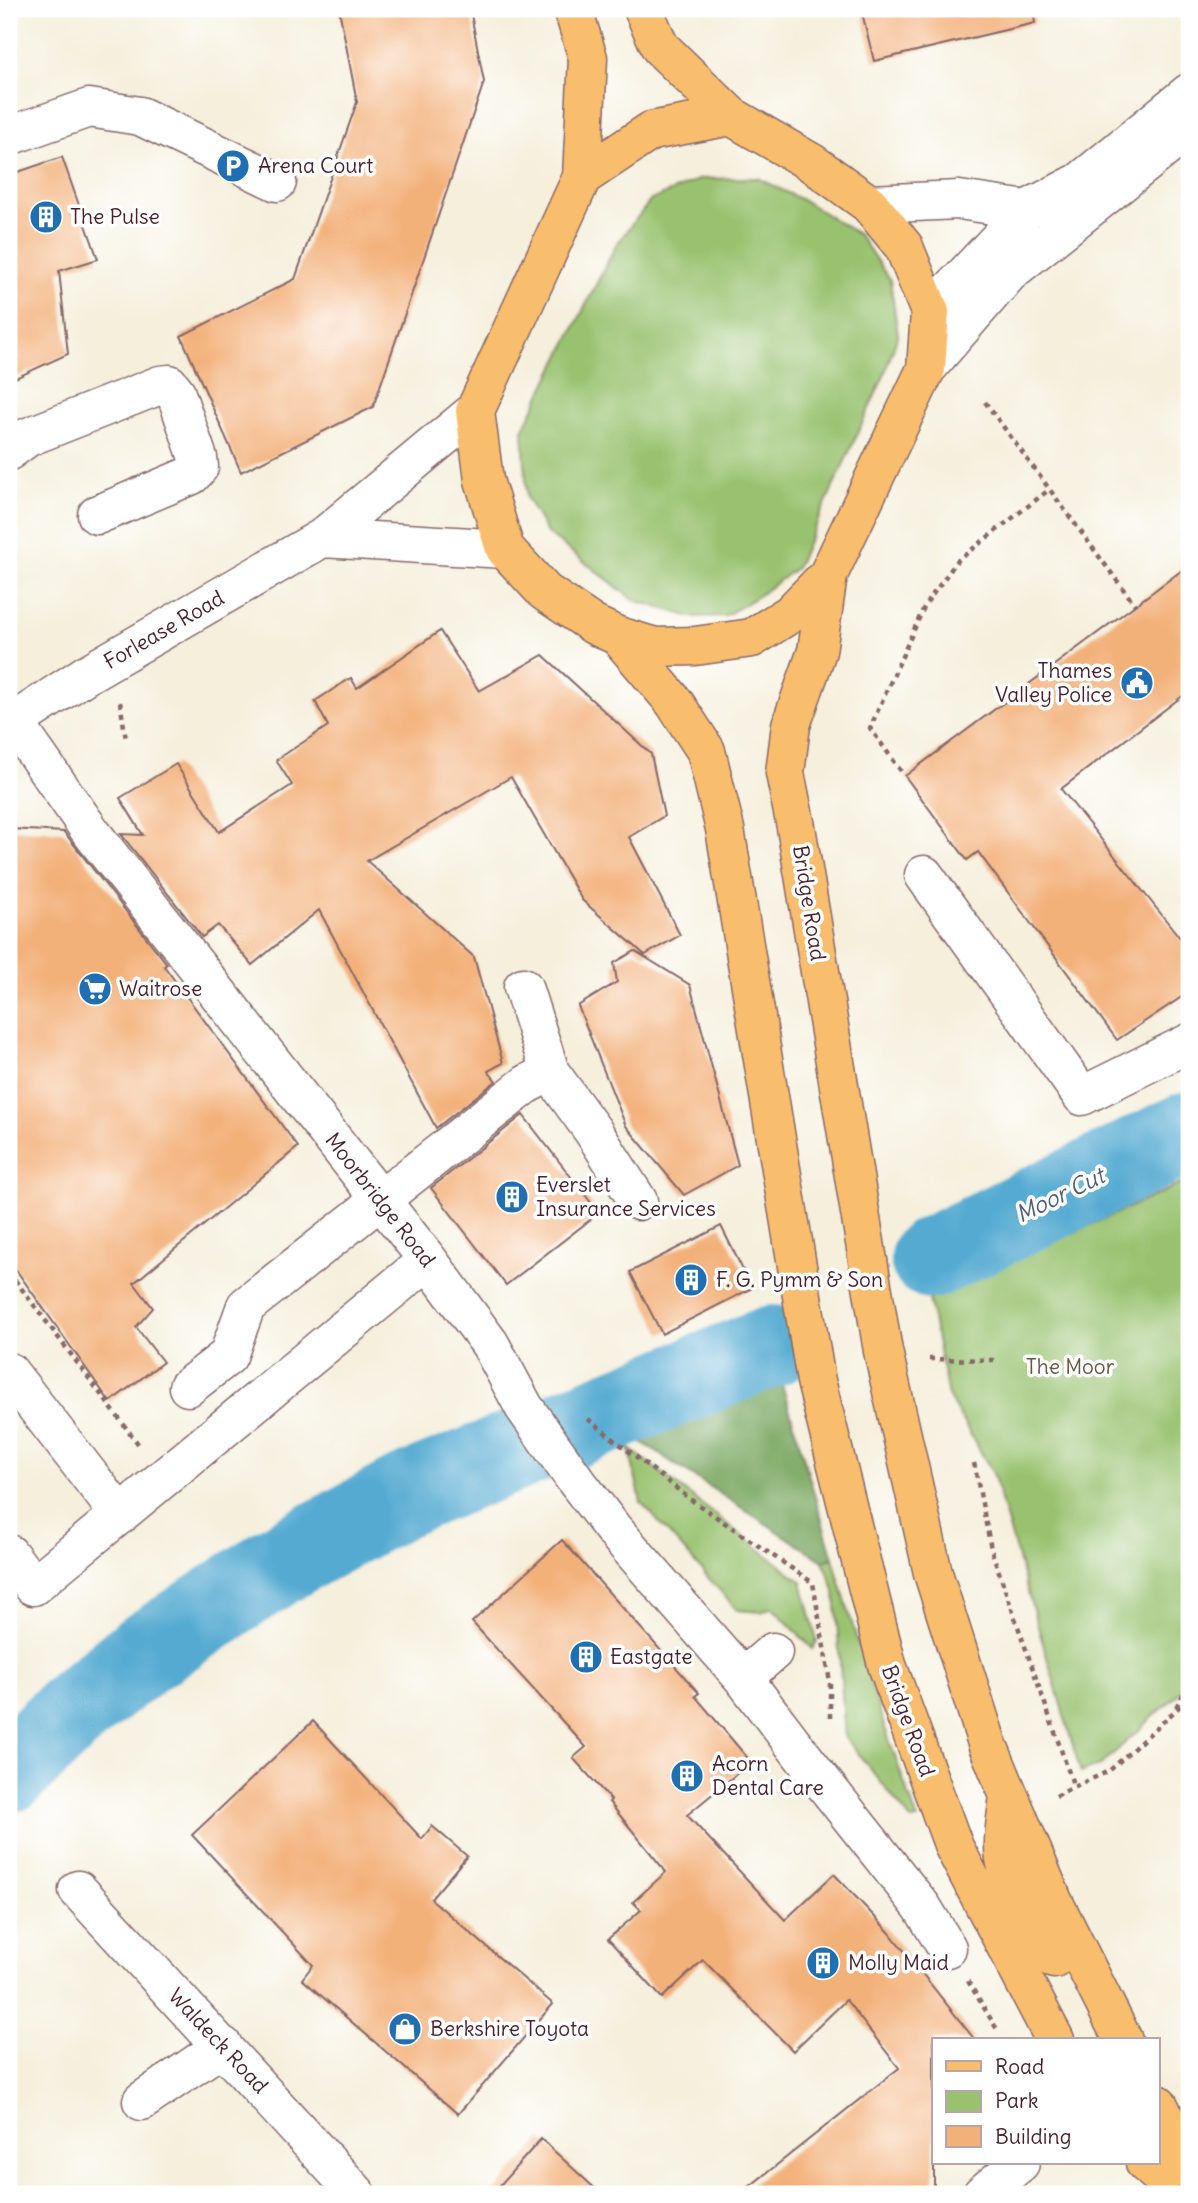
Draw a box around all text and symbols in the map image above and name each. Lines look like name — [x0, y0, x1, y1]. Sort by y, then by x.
parking icon: Arena Court — [214, 147, 252, 185]
place label: Arena Court — [258, 152, 373, 179]
building icon: The Pulse — [27, 198, 65, 236]
place label: The Pulse — [70, 203, 160, 230]
street label: Forlease Road — [99, 584, 229, 675]
place label: Thames Valley Police — [995, 657, 1112, 708]
public building icon: Thames Valley Police — [1118, 664, 1156, 702]
street label: Bridge Road — [787, 843, 832, 963]
supermarket icon: Waitrose — [76, 970, 114, 1008]
place label: Waitrose — [119, 975, 202, 1002]
street label: Moorbridge Road — [319, 1127, 441, 1272]
water label: Moor Cut — [1011, 1159, 1112, 1228]
place label: Everslet Insurance Services — [536, 1171, 716, 1222]
building icon: Everslet Insurance Services — [493, 1178, 531, 1216]
building icon: F. G. Pymm & Son — [672, 1261, 710, 1299]
place label: F. G. Pymm & Son — [716, 1266, 883, 1293]
park label: The Moor — [1026, 1353, 1115, 1380]
building icon: Eastgate — [567, 1638, 605, 1676]
place label: Eastgate — [610, 1643, 693, 1670]
street label: Bridge Road — [876, 1661, 941, 1780]
place label: Acorn Dental Care — [712, 1750, 824, 1801]
building icon: Acorn Dental Care — [668, 1757, 706, 1795]
building icon: Molly Maid — [804, 1944, 842, 1982]
place label: Molly Maid — [848, 1949, 949, 1976]
street label: Waldeck Road — [163, 1982, 274, 2099]
shop icon: Berkshire Toyota — [386, 2010, 424, 2048]
place label: Berkshire Toyota — [430, 2015, 589, 2042]
legend — [932, 2038, 1160, 2164]
text: Road — [995, 2053, 1044, 2080]
text: Park — [995, 2087, 1038, 2114]
text: Building — [995, 2123, 1071, 2150]

